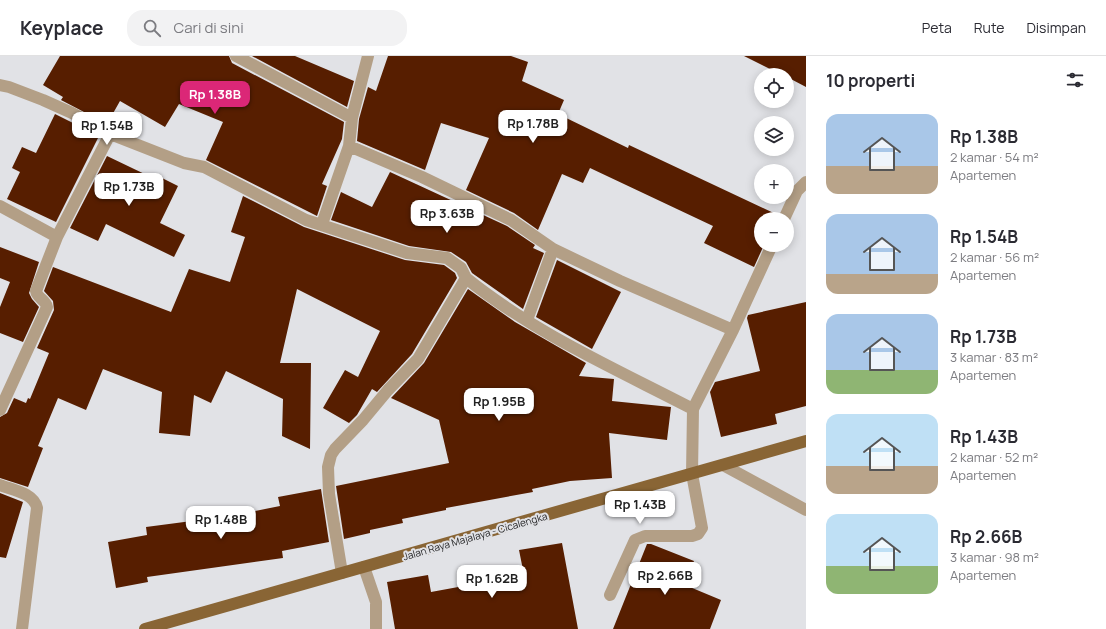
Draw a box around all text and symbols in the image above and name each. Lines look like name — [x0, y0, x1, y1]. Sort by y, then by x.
search box — [127, 10, 407, 46]
text: Keyplace — [20, 15, 103, 41]
icon: search — [141, 17, 163, 39]
text: Cari di sini — [173, 17, 244, 38]
text: Peta — [922, 18, 952, 37]
text: Rute — [974, 18, 1004, 37]
text: Disimpan — [1026, 18, 1086, 37]
map controls — [754, 68, 794, 252]
button: locate — [754, 68, 794, 108]
text: 10 properti — [826, 69, 915, 92]
icon: filters — [1064, 69, 1086, 91]
pin: Rp 1.38B — [174, 81, 256, 115]
text: Rp 1.38B — [189, 85, 241, 103]
pin: Rp 1.78B — [492, 110, 574, 144]
pin: Rp 1.54B — [66, 112, 148, 146]
text: Rp 1.78B — [507, 114, 559, 132]
text: Rp 1.54B — [81, 116, 133, 134]
button: layers — [754, 116, 794, 156]
text: Rp 1.38B — [950, 125, 1018, 148]
icon: home — [858, 130, 906, 178]
text: 2 kamar · 54 m² — [950, 148, 1039, 166]
button: + — [754, 164, 794, 204]
text: Apartemen — [950, 166, 1016, 184]
pin: Rp 1.73B — [88, 173, 170, 207]
text: Rp 1.73B — [103, 177, 155, 195]
pin: Rp 3.63B — [406, 200, 488, 234]
text: Rp 3.63B — [420, 204, 474, 222]
button: − — [754, 212, 794, 252]
text: Rp 1.54B — [950, 225, 1018, 248]
icon: home — [858, 230, 906, 278]
text: 2 kamar · 56 m² — [950, 248, 1039, 266]
text: Apartemen — [950, 266, 1016, 284]
text: Rp 1.73B — [950, 325, 1017, 348]
icon: home — [858, 330, 906, 378]
text: 3 kamar · 83 m² — [950, 348, 1038, 366]
text: Apartemen — [950, 366, 1016, 384]
pin: Rp 1.95B — [458, 388, 540, 422]
text: Rp 1.95B — [473, 392, 525, 410]
text: Rp 1.43B — [950, 425, 1018, 448]
icon: home — [858, 430, 906, 478]
text: 2 kamar · 52 m² — [950, 448, 1038, 466]
text: Apartemen — [950, 466, 1016, 484]
pin: Rp 1.43B — [599, 491, 681, 525]
text: Rp 1.43B — [614, 495, 666, 513]
pin: Rp 1.48B — [180, 506, 262, 540]
street label: Jalan Raya Majalaya - Cicalengka — [401, 509, 549, 563]
text: Rp 1.48B — [195, 510, 247, 528]
text: Rp 2.66B — [950, 525, 1022, 548]
icon: home — [858, 530, 906, 578]
text: 3 kamar · 98 m² — [950, 548, 1039, 566]
pin: Rp 2.66B — [624, 562, 706, 596]
pin: Rp 1.62B — [451, 565, 533, 599]
text: Rp 2.66B — [637, 566, 693, 584]
text: Apartemen — [950, 566, 1016, 584]
text: Rp 1.62B — [466, 569, 518, 587]

